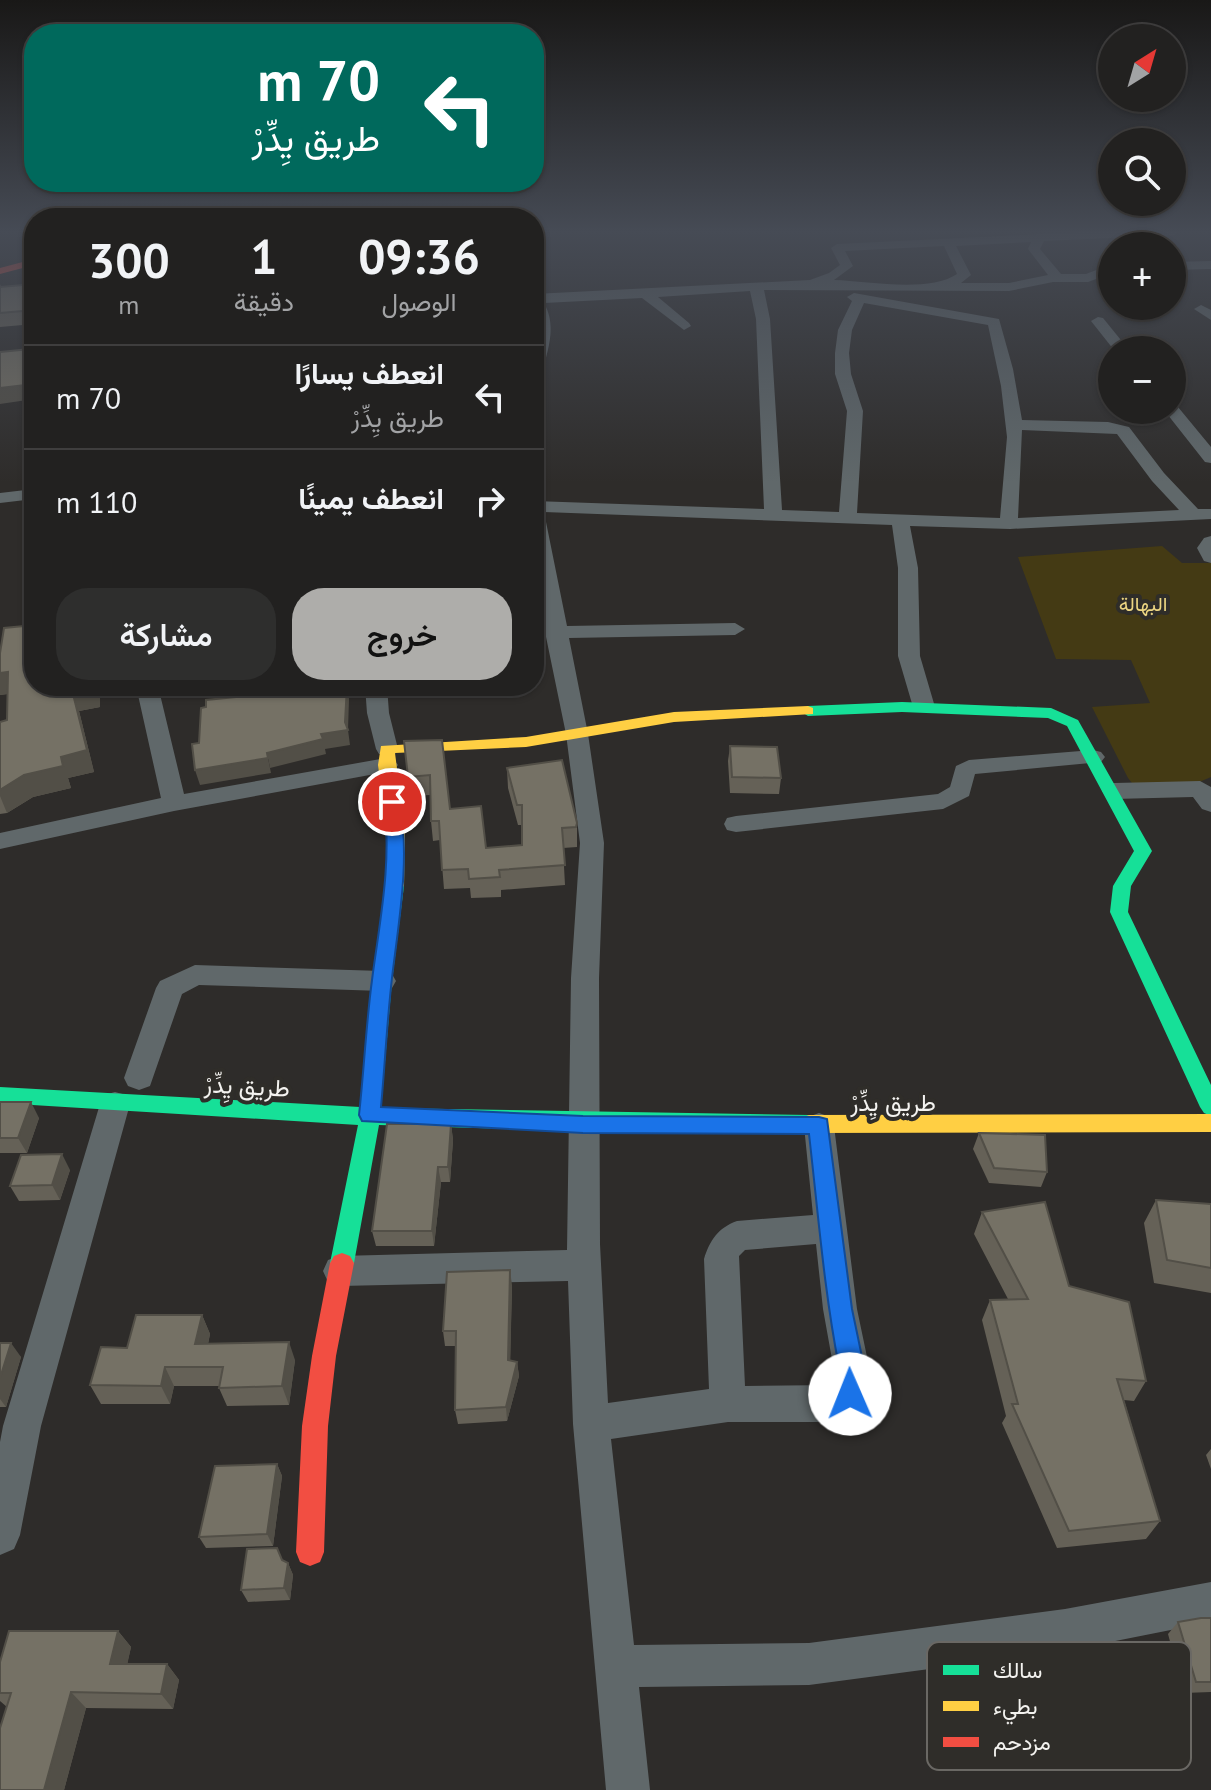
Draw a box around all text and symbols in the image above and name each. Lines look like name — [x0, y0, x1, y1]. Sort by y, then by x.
north arrow — [1098, 24, 1186, 112]
map controls — [1098, 24, 1186, 424]
text: 70 m — [257, 44, 380, 116]
icon: left — [408, 56, 512, 160]
text: طريق يِدِّرْ — [251, 114, 380, 161]
button: search — [1098, 128, 1186, 216]
text: 1 — [250, 225, 278, 287]
text: 09:36 — [358, 225, 480, 287]
text: 300 — [88, 229, 170, 291]
button: + — [1098, 232, 1186, 320]
text: دقيقة — [234, 285, 294, 318]
text: الوصول — [382, 285, 457, 318]
text: m — [118, 288, 139, 321]
button: − — [1098, 336, 1186, 424]
text: انعطف يسارًا — [294, 353, 444, 392]
icon: left — [468, 375, 512, 419]
text: 70 m — [56, 378, 121, 417]
text: طريق يِدِّرْ — [351, 401, 444, 434]
text: انعطف يمينًا — [298, 478, 444, 517]
icon: right — [468, 479, 512, 523]
text: 110 m — [56, 482, 137, 521]
button: مشاركة — [56, 588, 276, 680]
button: خروج — [292, 588, 512, 680]
park label: البهالة — [1119, 591, 1167, 617]
pin — [358, 768, 426, 836]
icon: arrive — [370, 780, 414, 824]
street label: طريق يِدِّرْ — [202, 1068, 291, 1106]
street label: طريق يِدِّرْ — [849, 1087, 936, 1120]
position arrow — [808, 1352, 892, 1436]
legend — [927, 1642, 1191, 1770]
text: سالك — [993, 1656, 1042, 1684]
text: بطيء — [993, 1692, 1038, 1725]
text: مزدحم — [993, 1728, 1051, 1757]

